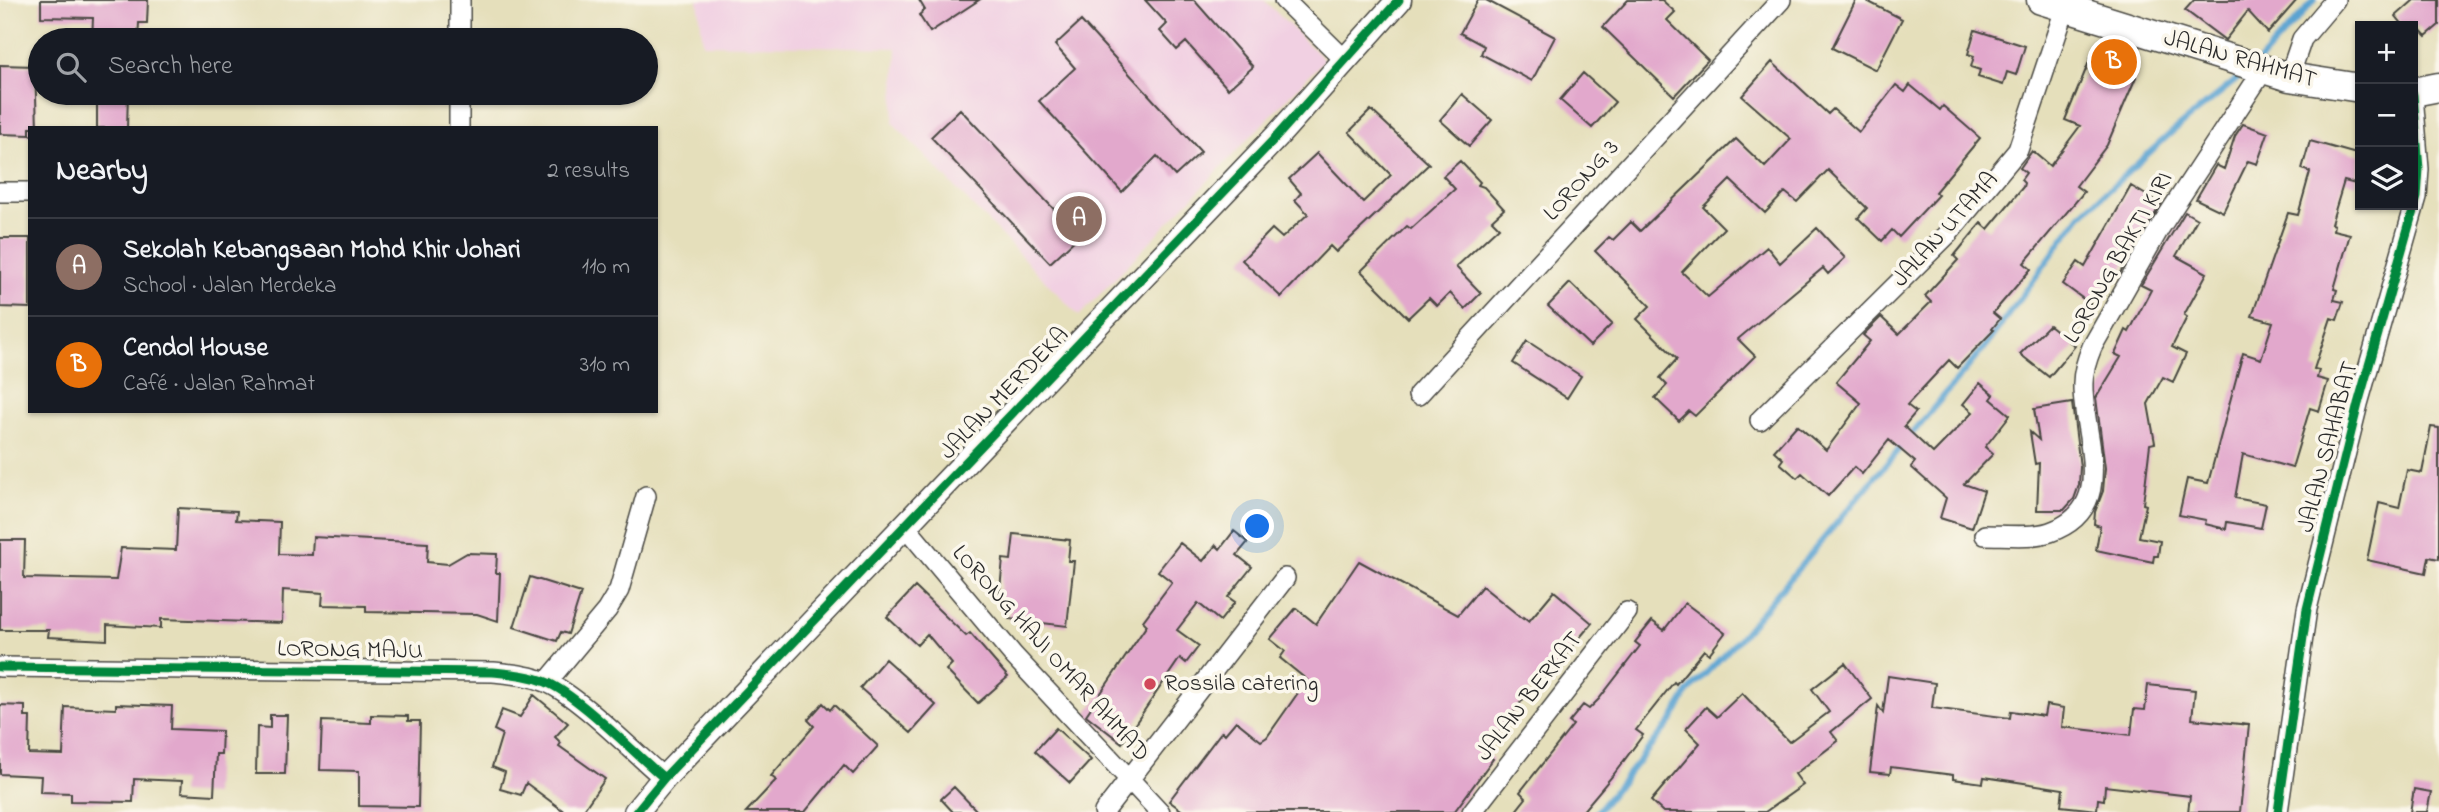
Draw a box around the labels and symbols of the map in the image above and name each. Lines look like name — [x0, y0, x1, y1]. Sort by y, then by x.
street label: JALAN RAHMAT — [2159, 21, 2321, 99]
pin: B — [2091, 36, 2137, 88]
street label: LORONG 3 — [1536, 132, 1628, 230]
street label: JALAN UTAMA — [1884, 164, 2008, 296]
street label: LORONG BAKTI KIRI — [2055, 165, 2183, 351]
pin: A — [1056, 193, 1102, 245]
street label: JALAN MERDEKA — [932, 320, 1078, 468]
street label: JALAN SAHABAT — [2289, 357, 2369, 537]
your location — [1240, 509, 1274, 543]
street label: LORONG HAJI OMAR AHMAD — [943, 538, 1157, 770]
street label: JALAN BERKAT — [1468, 624, 1592, 769]
street label: LORONG MAJU — [277, 632, 423, 670]
place label: Rossila catering — [1164, 667, 1318, 702]
marker: Rossila catering — [1142, 676, 1158, 692]

